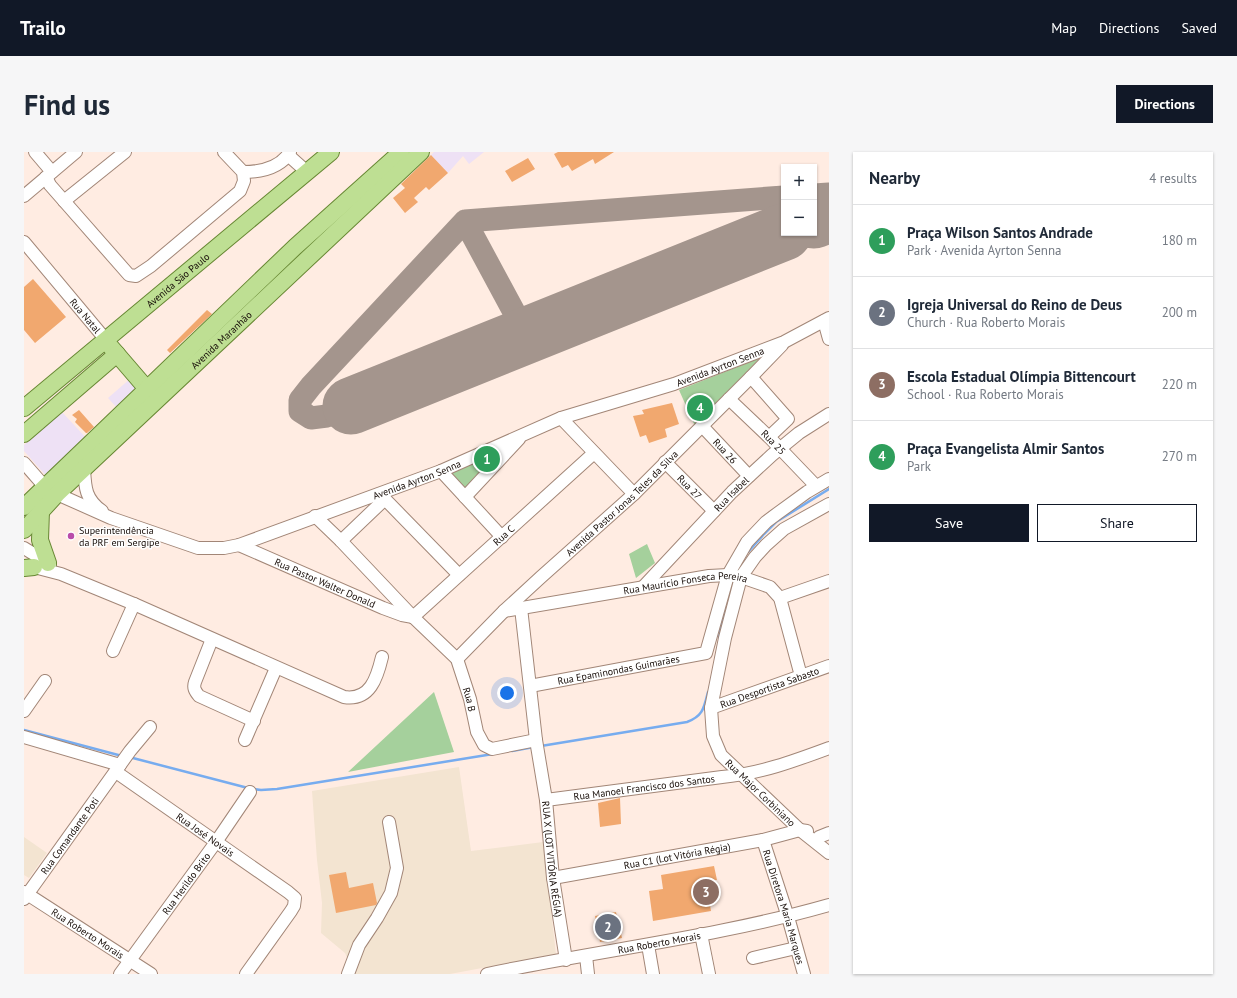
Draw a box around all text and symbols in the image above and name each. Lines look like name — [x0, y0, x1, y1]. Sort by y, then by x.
text: Trailo — [20, 16, 66, 40]
text: Map — [1051, 19, 1077, 37]
text: Directions — [1099, 19, 1159, 37]
text: Saved — [1181, 19, 1217, 37]
button: Directions — [1116, 85, 1213, 123]
text: Find us — [24, 86, 110, 123]
map controls — [781, 164, 817, 236]
button: + — [781, 164, 817, 200]
text: Nearby — [869, 167, 920, 189]
text: 4 results — [1149, 170, 1197, 187]
button: − — [781, 200, 817, 236]
text: Praça Wilson Santos Andrade — [907, 223, 1093, 242]
text: 1 — [878, 232, 886, 249]
text: 180 m — [1162, 232, 1197, 249]
text: Park · Avenida Ayrton Senna — [907, 242, 1062, 259]
street label: Avenida São Paulo — [143, 250, 212, 310]
street label: Rua Natal — [67, 295, 104, 336]
text: Igreja Universal do Reino de Deus — [907, 295, 1122, 314]
text: 2 — [878, 304, 886, 321]
text: 200 m — [1162, 304, 1197, 321]
street label: Avenida Maranhão — [188, 308, 254, 372]
text: Church · Rua Roberto Morais — [907, 314, 1065, 331]
street label: Avenida Ayrton Senna — [674, 344, 766, 389]
text: Escola Estadual Olímpia Bittencourt — [907, 367, 1136, 386]
text: 3 — [878, 376, 886, 393]
text: 220 m — [1162, 376, 1197, 393]
text: School · Rua Roberto Morais — [907, 386, 1064, 403]
pin: 4 — [687, 393, 713, 423]
street label: Rua 25 — [759, 427, 789, 457]
street label: Rua 26 — [710, 435, 740, 466]
text: Praça Evangelista Almir Santos — [907, 439, 1104, 458]
pin: 1 — [474, 444, 500, 474]
street label: Avenida Pastor Jonas Teles da Silva — [563, 447, 681, 559]
text: 4 — [878, 448, 886, 465]
text: 270 m — [1162, 448, 1197, 465]
street label: Avenida Ayrton Senna — [371, 457, 463, 502]
text: Park — [907, 458, 931, 475]
street label: Rua 27 — [675, 472, 705, 502]
street label: Rua Isabel — [711, 473, 751, 514]
button: Save — [869, 504, 1029, 542]
button: Share — [1037, 504, 1197, 542]
street label: Rua C — [490, 522, 517, 548]
place label: Superintendência da PRF em Sergipe — [79, 524, 160, 549]
marker: Superintendência da PRF em Sergipe — [66, 531, 76, 541]
street label: Rua Pastor Walter Donald — [273, 555, 378, 610]
street label: Rua Maurício Fonseca Pereira — [622, 568, 750, 597]
street label: Rua Epaminondas Guimarães — [556, 652, 681, 687]
street label: Rua Desportista Sabasto — [718, 664, 821, 711]
your location — [497, 683, 517, 703]
street label: Rua B — [460, 686, 479, 713]
street label: Rua Major Corbiniano — [723, 756, 798, 829]
street label: Rua Manoel Francisco dos Santos — [573, 771, 716, 803]
street label: Rua Comandante Poti — [37, 794, 101, 877]
street label: RUA X (LOT VITÓRIA RÉGIA) — [540, 800, 566, 918]
street label: Rua José Novais — [174, 810, 237, 859]
street label: Rua C1 (Lot Vitória Régia) — [623, 839, 732, 872]
street label: Rua Diretora Maria Marques — [760, 848, 807, 966]
street label: Rua Herildo Brito — [159, 850, 213, 917]
pin: 3 — [693, 877, 719, 907]
street label: Rua Roberto Morais — [49, 905, 127, 961]
pin: 2 — [595, 912, 621, 942]
street label: Rua Roberto Morais — [617, 928, 702, 956]

